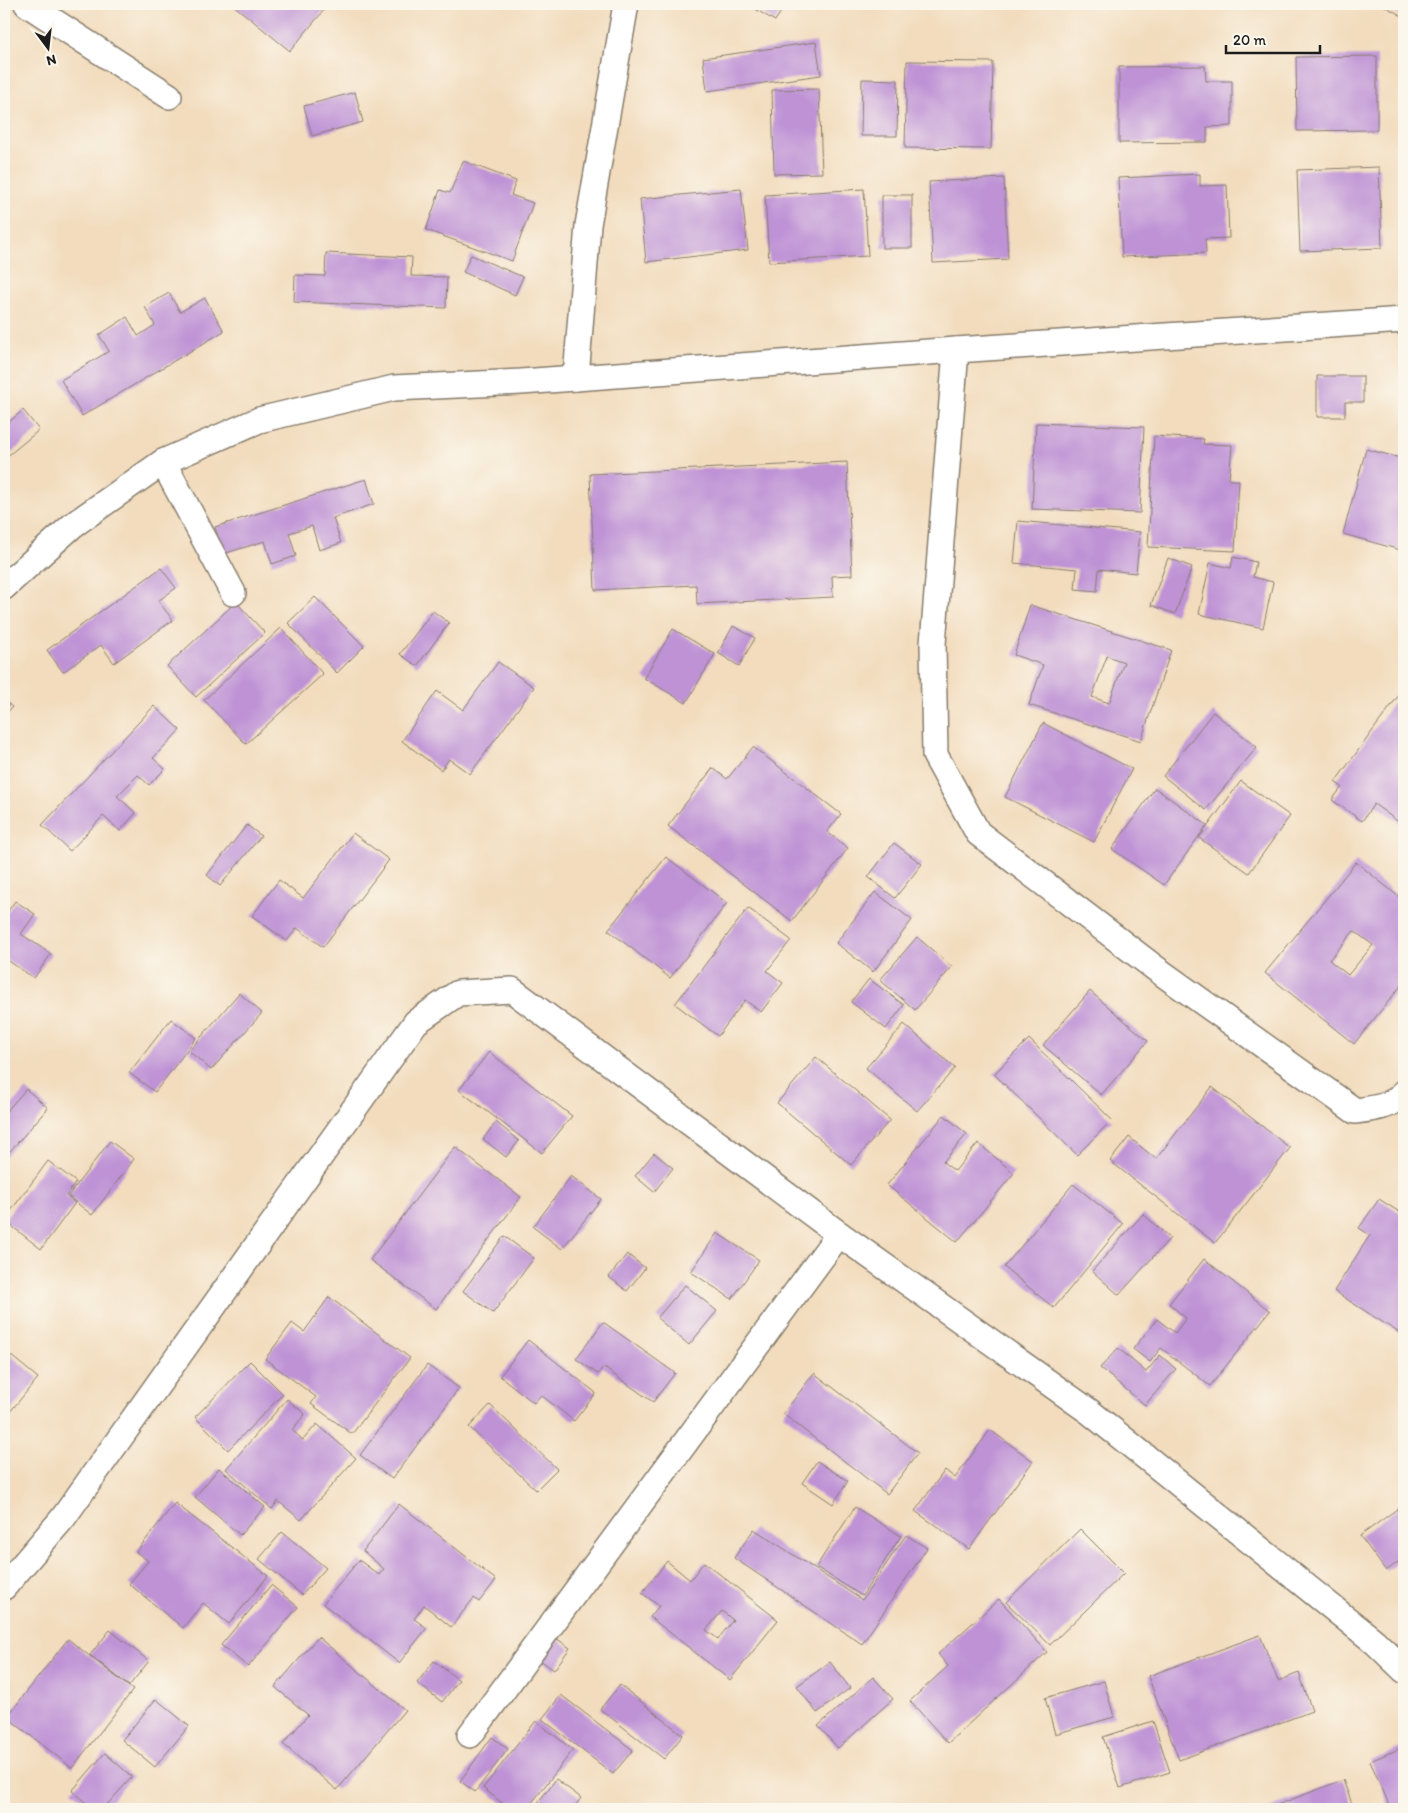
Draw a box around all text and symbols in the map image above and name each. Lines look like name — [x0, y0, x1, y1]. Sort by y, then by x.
north arrow — [22, 22, 72, 72]
scale bar — [1226, 22, 1319, 54]
text: 20 m — [1233, 31, 1267, 49]
text: N — [44, 51, 58, 70]

